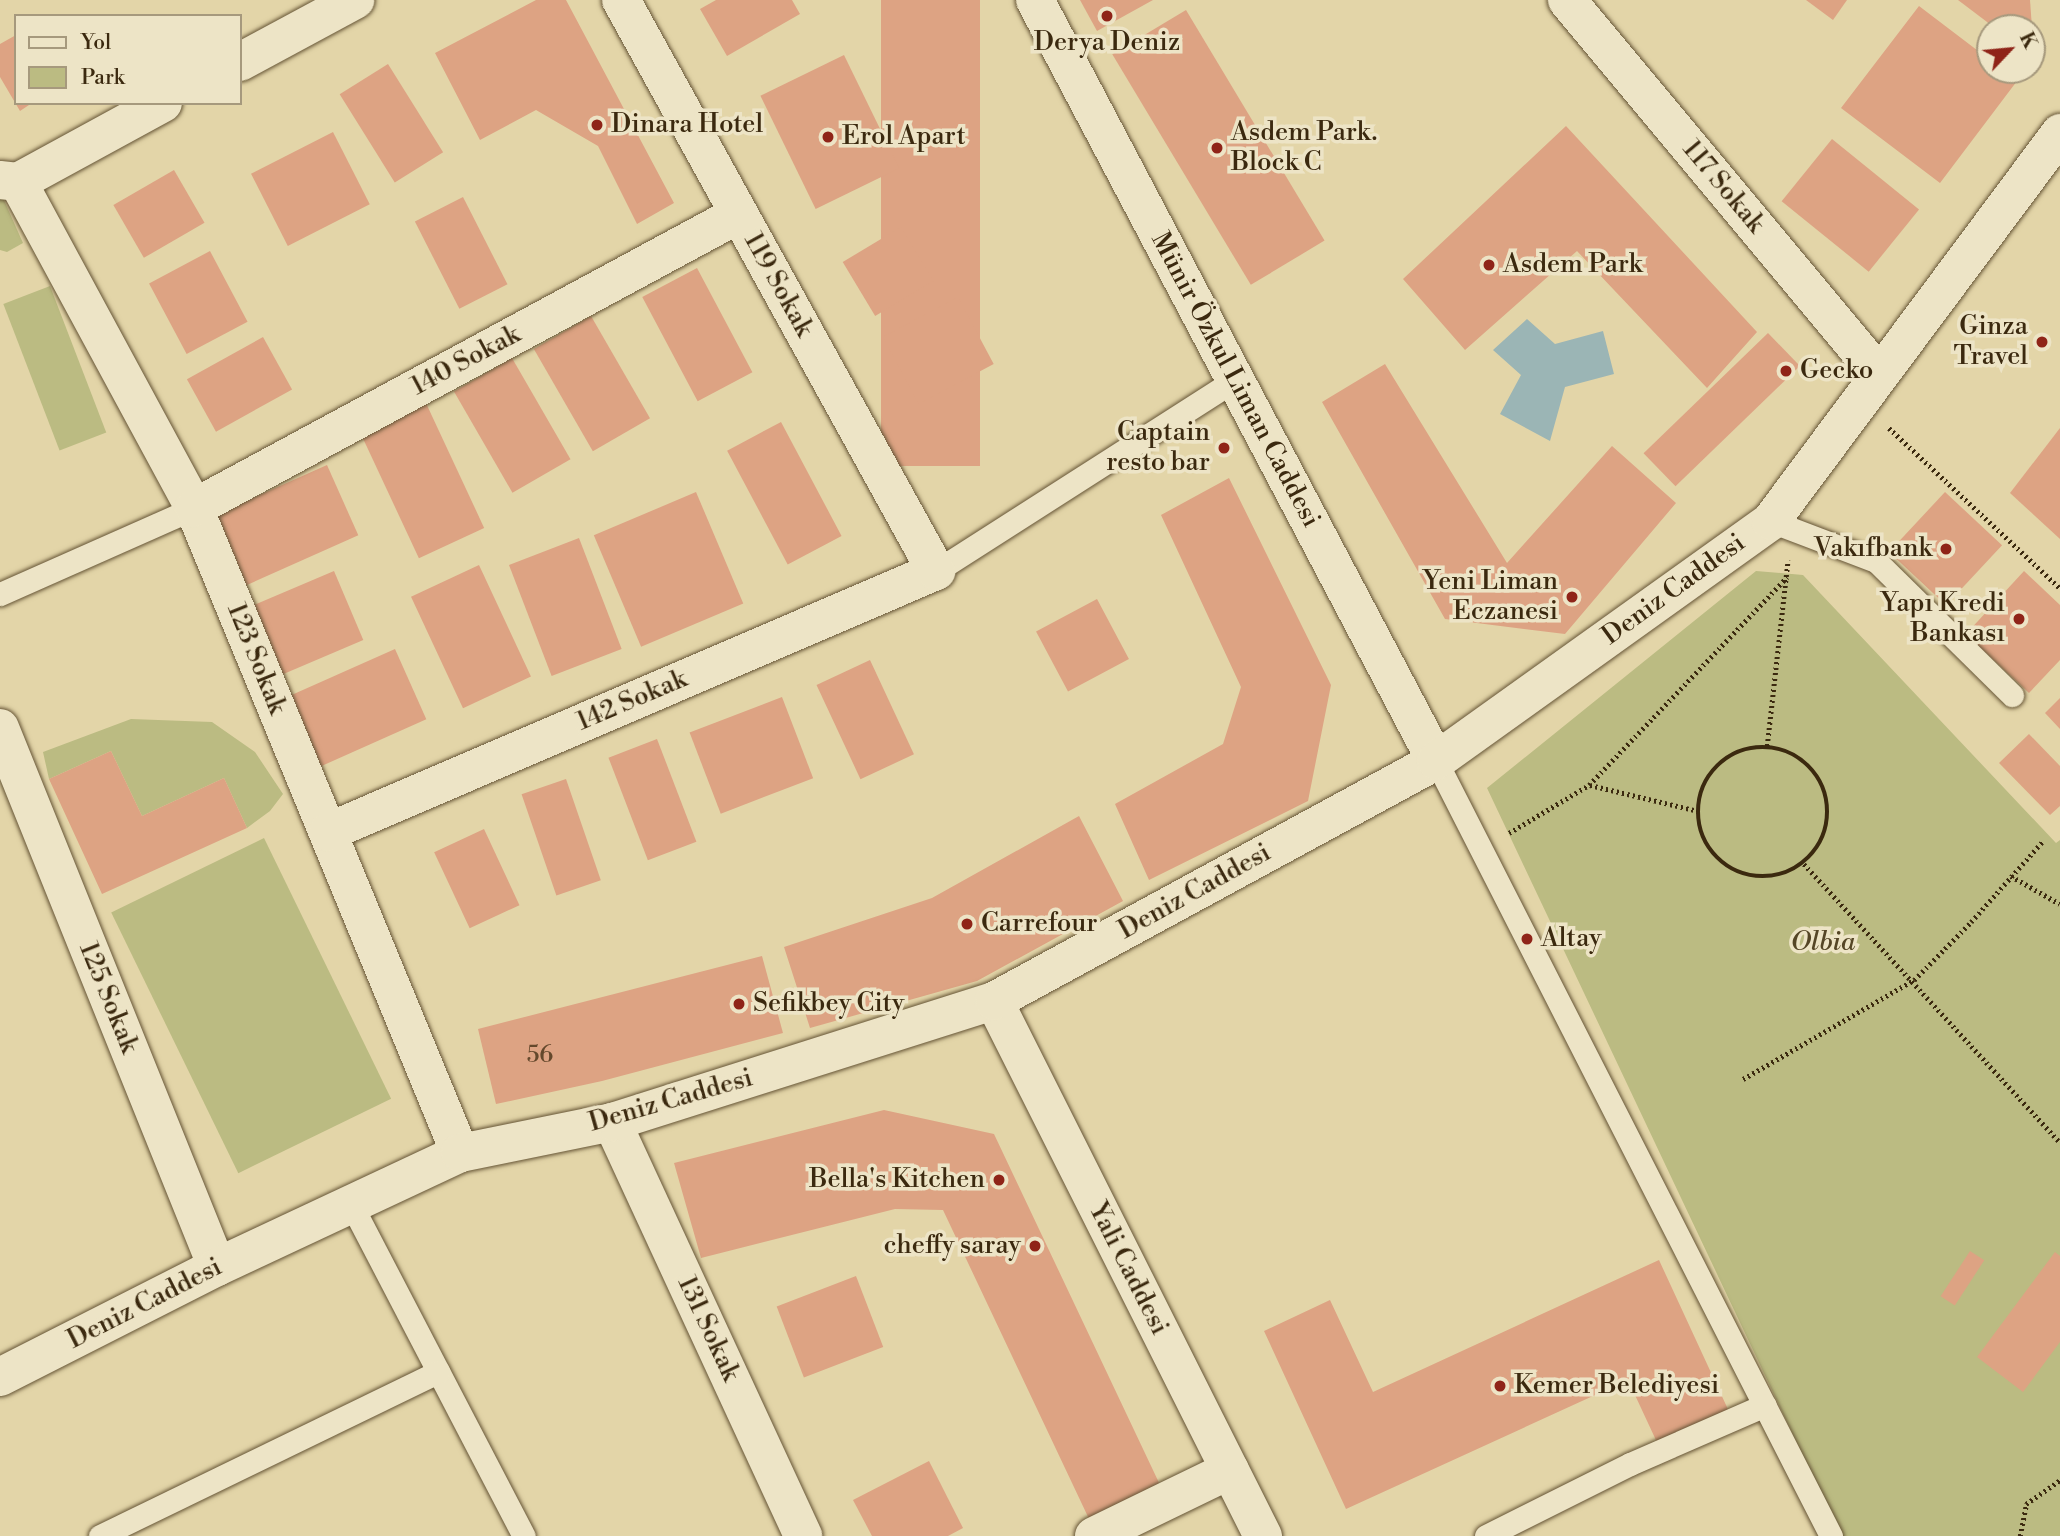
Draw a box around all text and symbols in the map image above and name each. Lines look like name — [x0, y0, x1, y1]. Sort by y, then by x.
marker: Derya Deniz — [1099, 8, 1115, 24]
legend — [14, 14, 242, 105]
north arrow — [1976, 14, 2046, 84]
place label: Derya Deniz — [1034, 27, 1180, 59]
text: K — [2014, 28, 2042, 53]
text: Yol — [81, 30, 111, 56]
text: Park — [81, 65, 125, 91]
place label: Dinara Hotel — [611, 109, 763, 141]
marker: Dinara Hotel — [589, 117, 605, 133]
place label: Asdem Park. Block C — [1231, 117, 1377, 178]
place label: Erol Apart — [842, 121, 966, 153]
marker: Erol Apart — [820, 129, 836, 145]
street label: 117 Sokak — [1675, 134, 1771, 240]
marker: Asdem Park. Block C — [1209, 140, 1225, 156]
street label: Münir Özkul Liman Caddesi — [1144, 227, 1326, 533]
street label: 119 Sokak — [737, 228, 819, 342]
place label: Asdem Park — [1503, 249, 1642, 281]
marker: Asdem Park — [1481, 257, 1497, 273]
place label: Ginza Travel — [1953, 311, 2028, 372]
street label: 140 Sokak — [406, 319, 526, 403]
marker: Ginza Travel — [2034, 334, 2050, 350]
place label: Gecko — [1800, 355, 1873, 387]
marker: Gecko — [1778, 363, 1794, 379]
place label: Captain resto bar — [1106, 417, 1210, 478]
marker: Captain resto bar — [1216, 440, 1232, 456]
street label: Deniz Caddesi — [1597, 528, 1751, 652]
place label: Vakıfbank — [1814, 533, 1932, 565]
marker: Vakıfbank — [1938, 541, 1954, 557]
place label: Yeni Liman Eczanesi — [1423, 566, 1558, 628]
place label: Yapı Kredi Bankası — [1881, 588, 2005, 650]
marker: Yeni Liman Eczanesi — [1564, 589, 1580, 605]
street label: 123 Sokak — [220, 599, 292, 719]
marker: Yapı Kredi Bankası — [2011, 611, 2027, 627]
street label: 142 Sokak — [572, 664, 692, 738]
street label: Deniz Caddesi — [1114, 837, 1276, 947]
place label: Carrefour — [981, 908, 1097, 940]
marker: Carrefour — [959, 916, 975, 932]
place label: Altay — [1541, 923, 1602, 955]
park label: Olbia — [1791, 927, 1855, 959]
marker: Altay — [1519, 931, 1535, 947]
street label: 125 Sokak — [72, 938, 144, 1058]
place label: Sefikbey City — [753, 988, 904, 1020]
marker: Sefikbey City — [731, 996, 747, 1012]
house number: 56 — [527, 1041, 553, 1069]
street label: Deniz Caddesi — [586, 1063, 756, 1139]
place label: Bella's Kitchen — [809, 1164, 985, 1196]
marker: Bella's Kitchen — [991, 1172, 1007, 1188]
street label: Yali Caddesi — [1081, 1198, 1175, 1340]
place label: cheffy saray — [883, 1230, 1021, 1262]
marker: cheffy saray — [1027, 1238, 1043, 1254]
street label: Deniz Caddesi — [63, 1252, 227, 1356]
street label: 131 Sokak — [670, 1272, 746, 1386]
place label: Kemer Belediyesi — [1514, 1370, 1719, 1402]
marker: Kemer Belediyesi — [1492, 1378, 1508, 1394]

